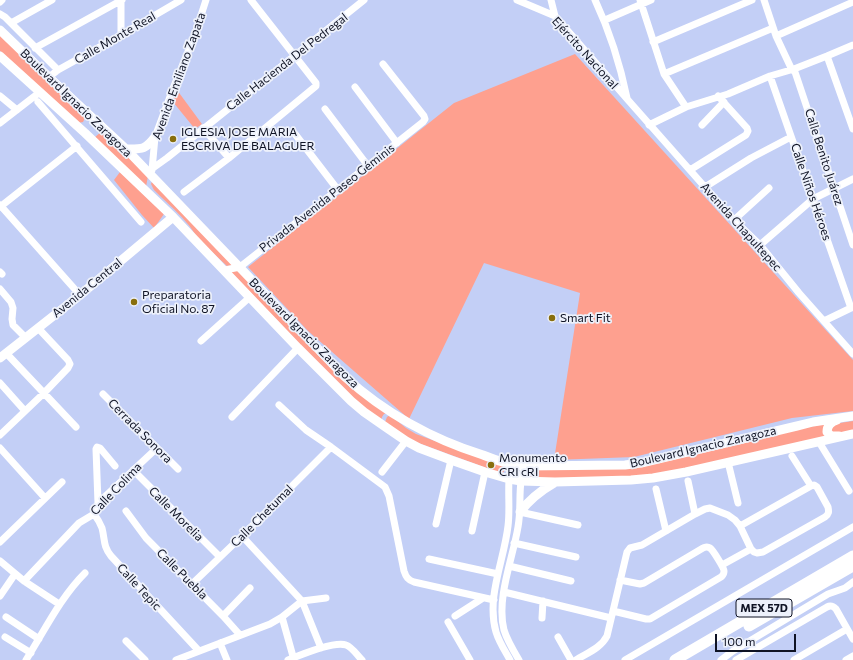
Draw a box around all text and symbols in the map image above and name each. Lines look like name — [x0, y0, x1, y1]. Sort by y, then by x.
street label: Calle Monte Real — [72, 9, 158, 67]
street label: Calle Hacienda Del Pedregal — [223, 10, 351, 114]
street label: Avenida Emiliano Zapata — [149, 11, 209, 141]
street label: Ejército Nacional — [549, 14, 621, 92]
street label: Boulevard Ignacio Zaragoza — [17, 46, 135, 160]
street label: Calle Benito Juárez — [802, 107, 846, 207]
place label: IGLESIA JOSE MARIA ESCRIVA DE BALAGUER — [181, 125, 314, 153]
marker: IGLESIA JOSE MARIA ESCRIVA DE BALAGUER — [168, 134, 178, 144]
street label: Privada Avenida Paseo Géminis — [256, 141, 398, 255]
street label: Calle Niños Héroes — [788, 141, 834, 243]
street label: Avenida Chapultepec — [697, 180, 785, 274]
street label: Avenida Central — [49, 255, 125, 321]
street label: Boulevard Ignacio Zaragoza — [246, 275, 362, 391]
place label: Preparatoria Oficial No. 87 — [142, 288, 215, 316]
marker: Preparatoria Oficial No. 87 — [129, 297, 139, 307]
place label: Smart Fit — [560, 311, 611, 325]
marker: Smart Fit — [547, 313, 557, 323]
street label: Cerrada Sonora — [105, 396, 175, 466]
street label: Boulevard Ignacio Zaragoza — [629, 423, 777, 471]
place label: Monumento CRI cRI — [499, 451, 567, 479]
street label: Calle Colima — [87, 460, 145, 518]
marker: Monumento CRI cRI — [486, 460, 496, 470]
street label: Calle Chetumal — [228, 482, 296, 550]
street label: Calle Morelia — [146, 484, 206, 544]
street label: Calle Puebla — [154, 546, 210, 602]
street label: Calle Tepic — [114, 561, 164, 613]
road number: MEX 57D — [736, 599, 792, 617]
scale bar — [717, 626, 798, 652]
text: 100 m — [722, 634, 756, 648]

